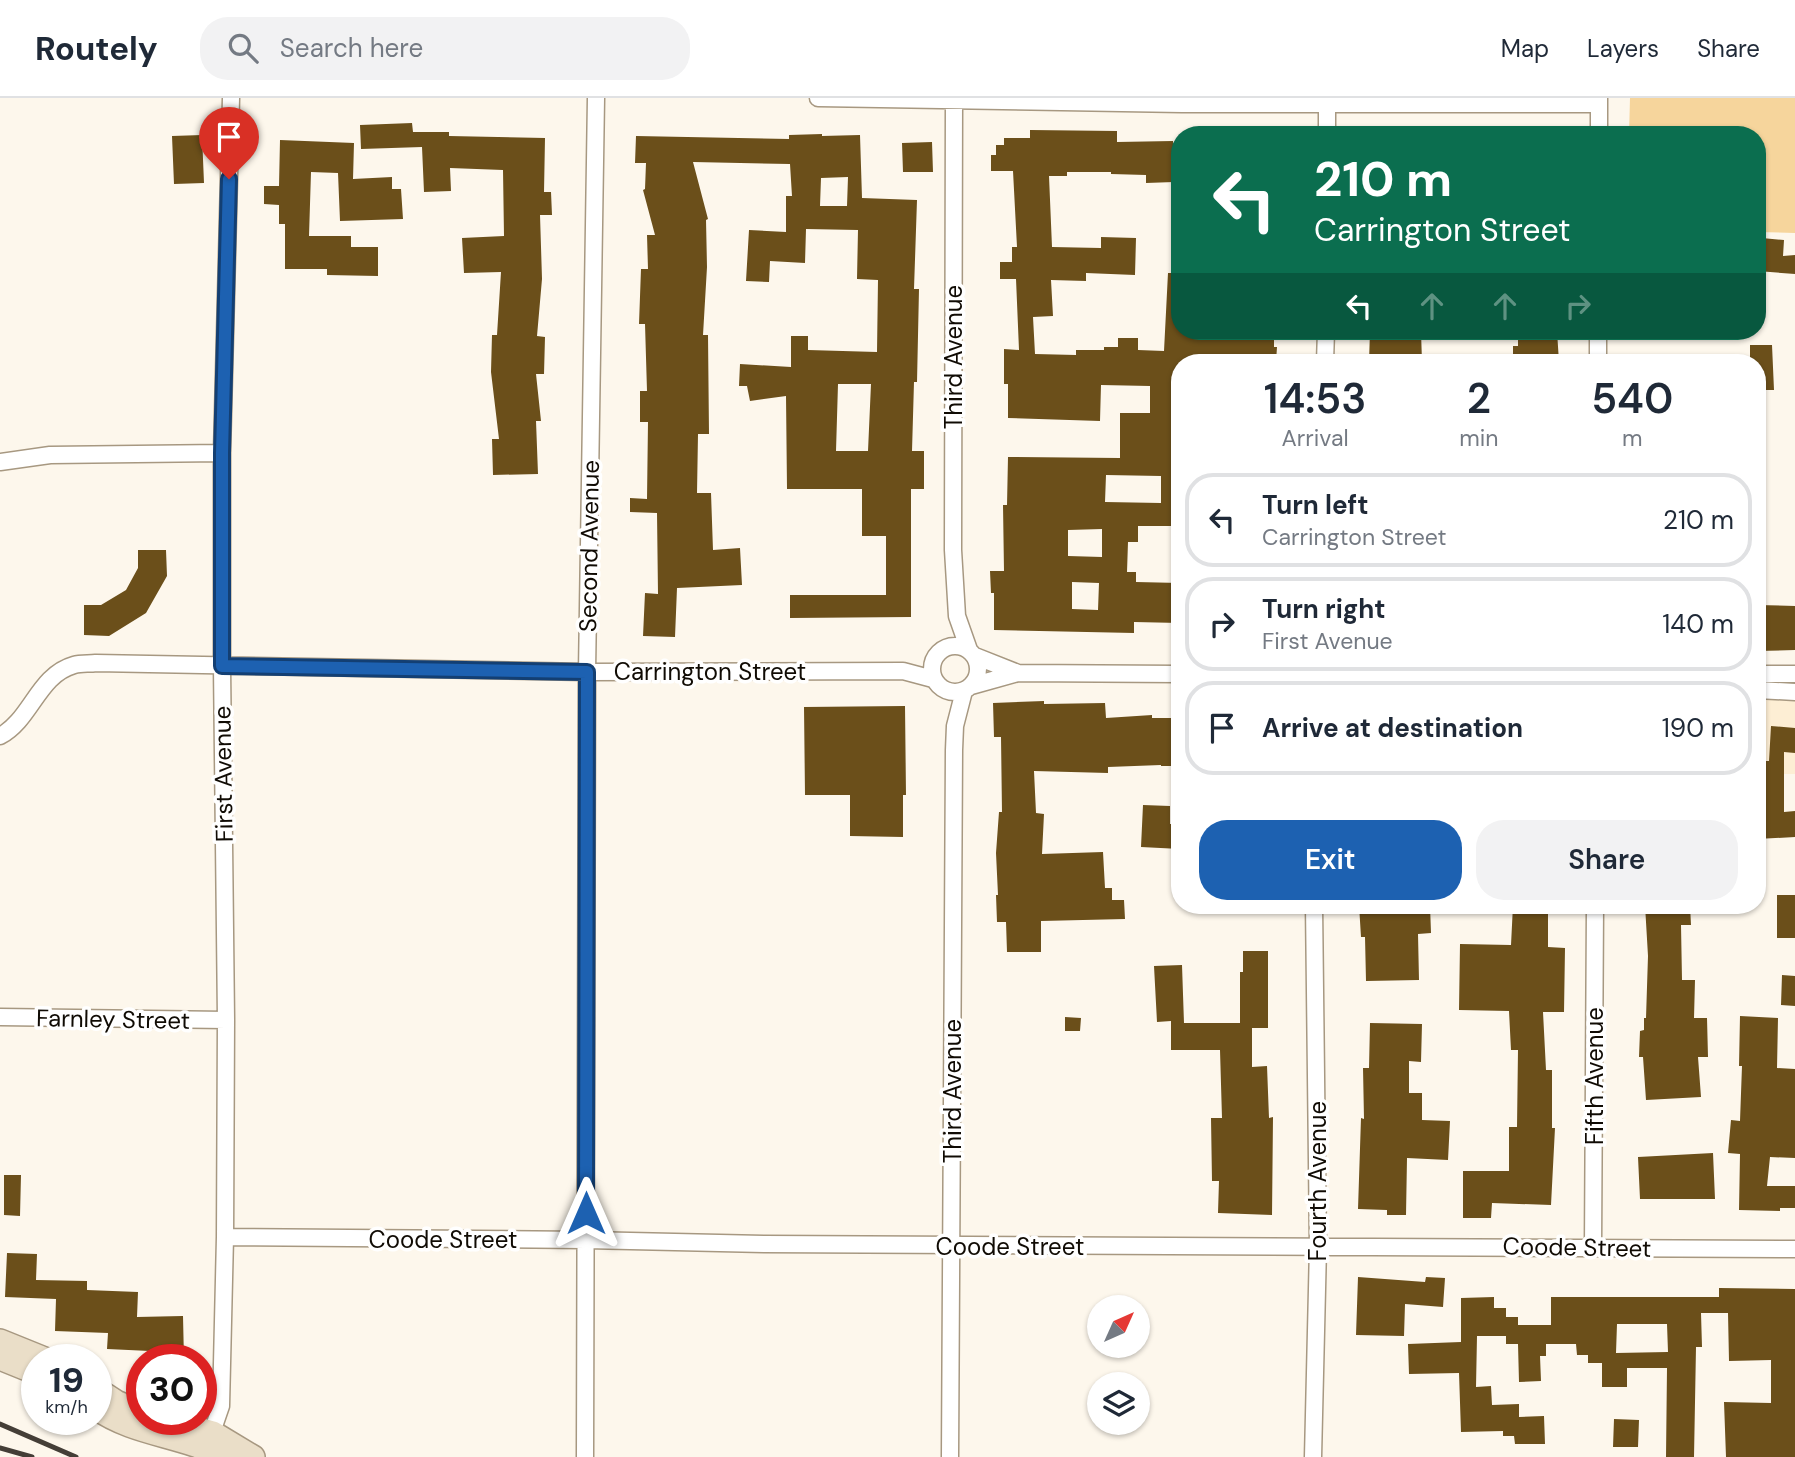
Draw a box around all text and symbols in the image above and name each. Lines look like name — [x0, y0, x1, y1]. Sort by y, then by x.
search box — [200, 17, 690, 80]
text: Routely — [35, 27, 158, 70]
icon: search — [224, 29, 262, 67]
text: Search here — [280, 31, 423, 65]
text: Map — [1501, 33, 1549, 64]
text: Layers — [1587, 33, 1659, 64]
text: Share — [1697, 33, 1760, 64]
pin — [199, 107, 259, 179]
icon: arrive — [210, 118, 248, 156]
text: 210 m — [1314, 147, 1452, 211]
icon: left — [1199, 154, 1290, 245]
text: Carrington Street — [1314, 209, 1571, 251]
street label: Third Avenue — [938, 285, 969, 429]
icon: left — [1340, 287, 1378, 325]
icon: ahead — [1413, 287, 1451, 325]
icon: ahead — [1486, 287, 1524, 325]
icon: right — [1559, 287, 1597, 325]
text: 14:53 — [1264, 371, 1366, 426]
text: 2 — [1467, 371, 1491, 426]
text: 540 — [1591, 371, 1673, 426]
text: Arrival — [1282, 423, 1349, 453]
text: min — [1459, 423, 1498, 453]
text: m — [1622, 423, 1642, 453]
street label: Second Avenue — [572, 460, 606, 632]
text: Turn left — [1262, 488, 1369, 522]
icon: left — [1203, 501, 1241, 539]
text: 210 m — [1663, 503, 1734, 537]
text: Carrington Street — [1262, 522, 1446, 552]
text: Turn right — [1262, 592, 1386, 626]
icon: right — [1203, 605, 1241, 643]
text: 140 m — [1662, 607, 1734, 641]
text: First Avenue — [1262, 626, 1393, 656]
street label: Carrington Street — [614, 656, 806, 687]
street label: First Avenue — [206, 706, 240, 842]
icon: arrive — [1203, 709, 1241, 747]
text: Arrive at destination — [1262, 711, 1523, 745]
text: 190 m — [1662, 711, 1734, 745]
button: Exit — [1199, 820, 1462, 900]
button: Share — [1476, 820, 1738, 900]
street label: Farnley Street — [36, 1002, 190, 1036]
street label: Fifth Avenue — [1579, 1007, 1610, 1145]
street label: Third Avenue — [937, 1019, 968, 1163]
street label: Fourth Avenue — [1302, 1101, 1333, 1261]
position arrow — [549, 1176, 623, 1250]
street label: Coode Street — [369, 1224, 517, 1255]
street label: Coode Street — [1502, 1230, 1652, 1264]
street label: Coode Street — [936, 1231, 1084, 1262]
north arrow — [1087, 1295, 1150, 1358]
map controls — [1087, 1295, 1150, 1435]
speed limit sign: 30 — [126, 1344, 217, 1435]
text: 19 — [49, 1357, 84, 1403]
button: layers — [1087, 1372, 1150, 1435]
text: km/h — [45, 1395, 88, 1419]

